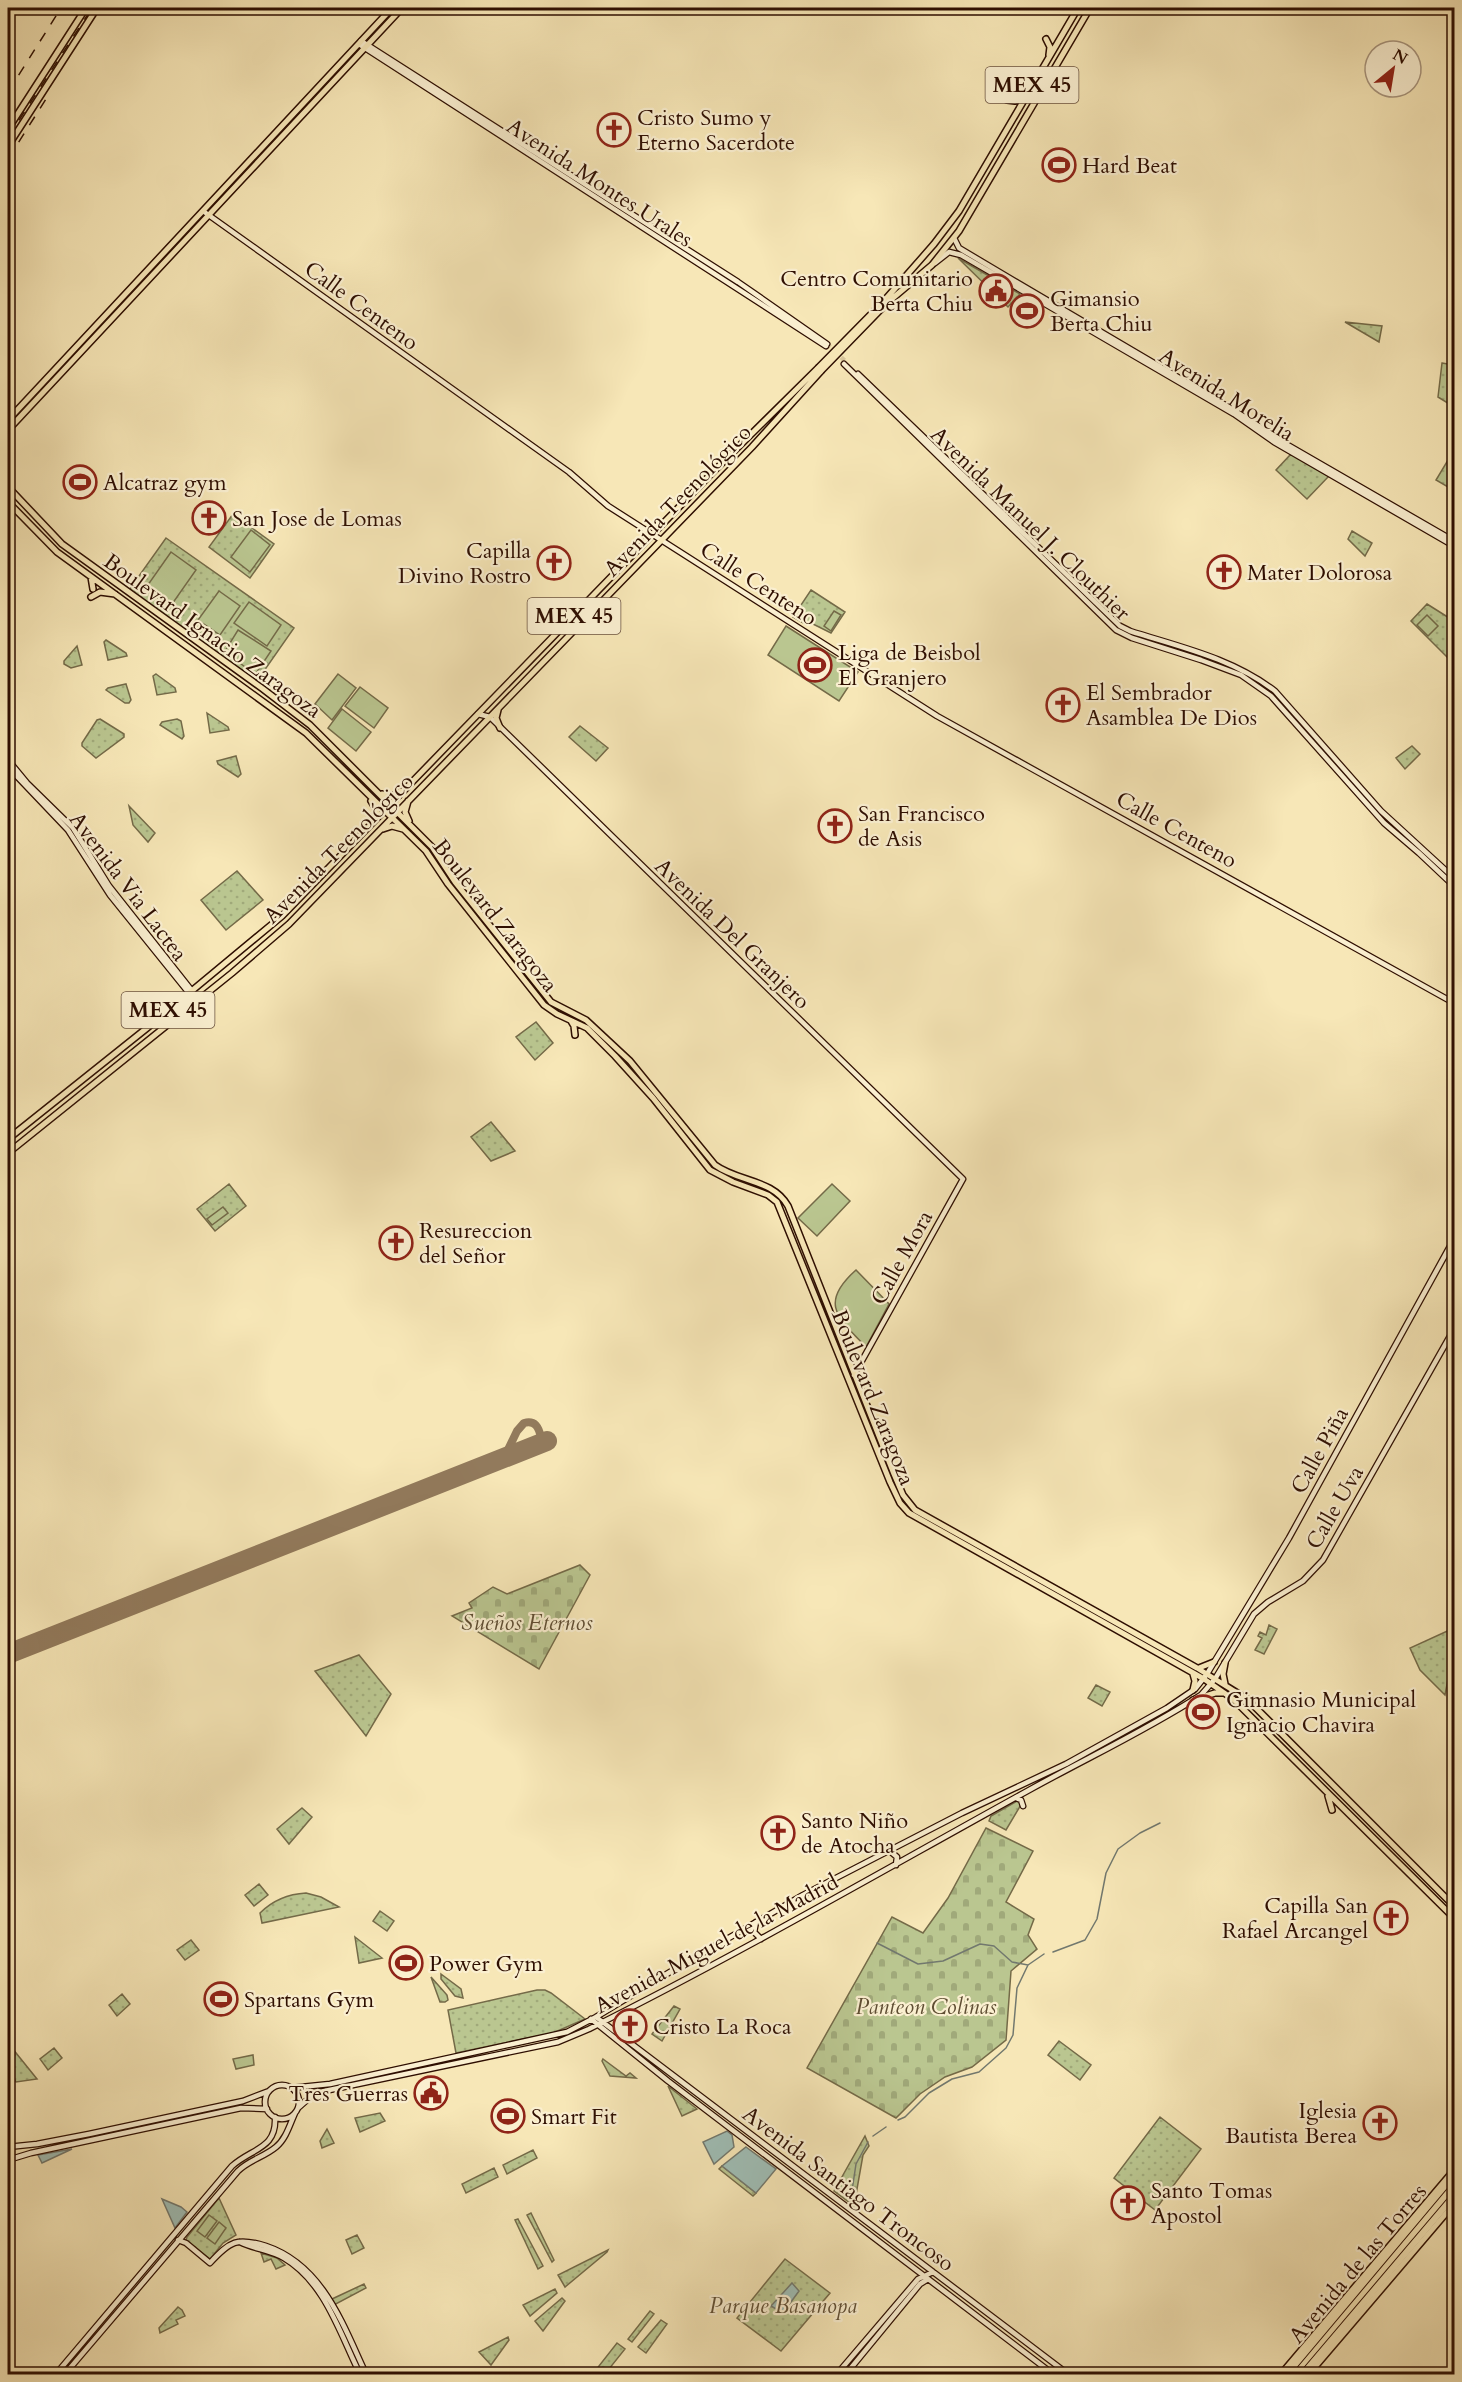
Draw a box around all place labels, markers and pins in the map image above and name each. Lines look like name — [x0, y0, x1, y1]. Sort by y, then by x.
place label: Cristo Sumo y Eterno Sacerdote — [637, 103, 795, 158]
church icon: Cristo Sumo y Eterno Sacerdote — [596, 112, 632, 148]
sports icon: Hard Beat — [1041, 147, 1077, 183]
place label: Hard Beat — [1082, 151, 1177, 181]
place label: Centro Comunitario Berta Chiu — [780, 264, 973, 319]
public building icon: Centro Comunitario Berta Chiu — [978, 273, 1014, 309]
place label: Gimansio Berta Chiu — [1050, 284, 1153, 339]
sports icon: Gimansio Berta Chiu — [1009, 293, 1045, 329]
sports icon: Alcatraz gym — [62, 464, 98, 500]
place label: Alcatraz gym — [103, 468, 227, 498]
church icon: San Jose de Lomas — [191, 500, 227, 536]
place label: San Jose de Lomas — [232, 504, 402, 534]
place label: Capilla Divino Rostro — [398, 536, 531, 591]
church icon: Capilla Divino Rostro — [536, 545, 572, 581]
church icon: Mater Dolorosa — [1206, 554, 1242, 590]
place label: Mater Dolorosa — [1247, 558, 1393, 588]
place label: Liga de Beisbol El Granjero — [838, 638, 981, 693]
sports icon: Liga de Beisbol El Granjero — [797, 647, 833, 683]
place label: El Sembrador Asamblea De Dios — [1086, 678, 1257, 733]
church icon: El Sembrador Asamblea De Dios — [1045, 687, 1081, 723]
place label: San Francisco de Asis — [858, 799, 985, 854]
church icon: San Francisco de Asis — [817, 808, 853, 844]
place label: Resureccion del Señor — [419, 1216, 533, 1271]
church icon: Resureccion del Señor — [378, 1225, 414, 1261]
place label: Gimnasio Municipal Ignacio Chavira — [1226, 1685, 1416, 1740]
sports icon: Gimnasio Municipal Ignacio Chavira — [1185, 1694, 1221, 1730]
place label: Santo Niño de Atocha — [801, 1806, 908, 1861]
church icon: Santo Niño de Atocha — [760, 1815, 796, 1851]
place label: Capilla San Rafael Arcangel — [1222, 1891, 1368, 1946]
church icon: Capilla San Rafael Arcangel — [1373, 1900, 1409, 1936]
sports icon: Power Gym — [388, 1945, 424, 1981]
place label: Power Gym — [429, 1949, 543, 1979]
sports icon: Spartans Gym — [203, 1981, 239, 2017]
place label: Spartans Gym — [244, 1985, 375, 2015]
church icon: Cristo La Roca — [612, 2008, 648, 2044]
place label: Cristo La Roca — [653, 2012, 792, 2042]
public building icon: Tres Guerras — [413, 2075, 449, 2111]
place label: Tres Guerras — [288, 2079, 408, 2109]
place label: Iglesia Bautista Berea — [1225, 2096, 1357, 2151]
sports icon: Smart Fit — [490, 2098, 526, 2134]
place label: Smart Fit — [531, 2102, 617, 2132]
church icon: Iglesia Bautista Berea — [1362, 2105, 1398, 2141]
place label: Santo Tomas Apostol — [1151, 2176, 1272, 2231]
church icon: Santo Tomas Apostol — [1110, 2185, 1146, 2221]

